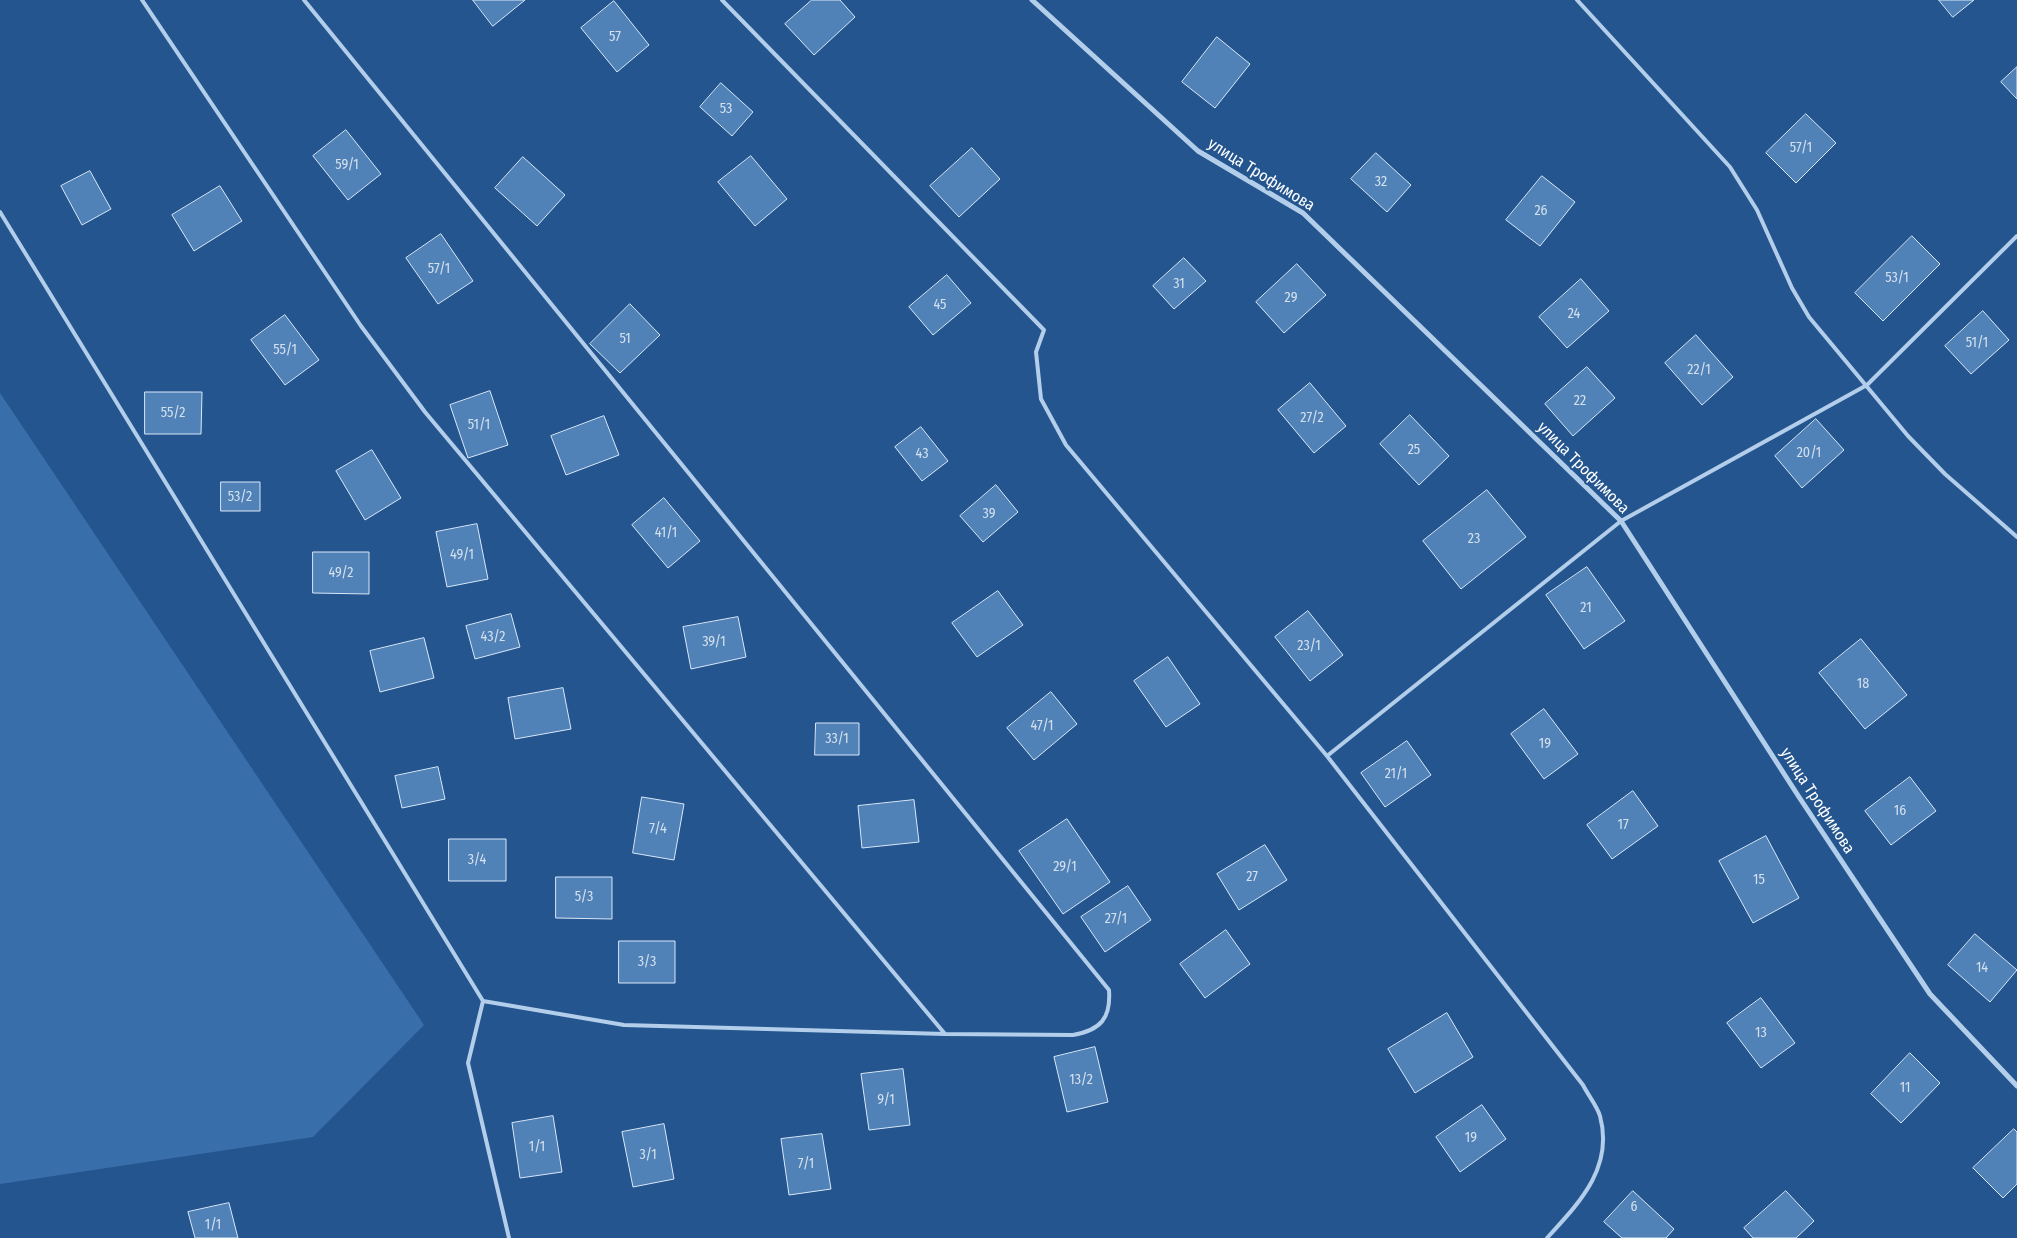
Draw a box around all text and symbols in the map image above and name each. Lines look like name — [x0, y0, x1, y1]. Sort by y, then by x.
house number: 57 — [609, 29, 621, 45]
house number: 53 — [720, 101, 732, 117]
street label: улица Трофимова — [1204, 134, 1318, 216]
house number: 57/1 — [1790, 140, 1812, 156]
house number: 59/1 — [335, 157, 359, 173]
house number: 32 — [1375, 174, 1387, 190]
house number: 26 — [1534, 203, 1548, 219]
house number: 57/1 — [428, 261, 450, 277]
house number: 53/1 — [1885, 270, 1909, 286]
house number: 31 — [1173, 276, 1185, 292]
house number: 29 — [1285, 290, 1297, 306]
house number: 45 — [933, 297, 947, 313]
house number: 24 — [1568, 306, 1580, 322]
house number: 51 — [619, 331, 631, 347]
house number: 51/1 — [1966, 335, 1988, 351]
house number: 55/1 — [273, 342, 297, 358]
house number: 22/1 — [1687, 362, 1711, 378]
house number: 22 — [1574, 393, 1586, 409]
house number: 55/2 — [161, 405, 185, 421]
house number: 27/2 — [1300, 410, 1324, 426]
house number: 51/1 — [468, 417, 490, 433]
street label: улица Трофимова — [1533, 418, 1633, 518]
house number: 25 — [1408, 442, 1420, 458]
house number: 20/1 — [1797, 445, 1821, 461]
house number: 43 — [916, 446, 928, 462]
house number: 53/2 — [228, 489, 252, 505]
house number: 39 — [983, 506, 995, 522]
house number: 41/1 — [655, 525, 677, 541]
house number: 23 — [1468, 531, 1480, 547]
house number: 49/1 — [450, 547, 474, 563]
house number: 49/2 — [329, 565, 353, 581]
house number: 21 — [1580, 600, 1592, 616]
house number: 43/2 — [481, 629, 505, 645]
house number: 39/1 — [702, 634, 726, 650]
house number: 23/1 — [1297, 638, 1321, 654]
house number: 18 — [1857, 676, 1869, 692]
house number: 47/1 — [1031, 718, 1053, 734]
house number: 33/1 — [825, 731, 849, 747]
house number: 19 — [1539, 736, 1551, 752]
street label: улица Трофимова — [1776, 744, 1858, 858]
house number: 21/1 — [1385, 766, 1407, 782]
house number: 16 — [1894, 803, 1906, 819]
house number: 17 — [1617, 817, 1629, 833]
house number: 7/4 — [649, 821, 667, 837]
house number: 3/4 — [468, 852, 486, 868]
house number: 29/1 — [1053, 859, 1077, 875]
house number: 27 — [1246, 869, 1258, 885]
house number: 15 — [1753, 872, 1765, 888]
house number: 5/3 — [575, 889, 593, 905]
house number: 27/1 — [1105, 911, 1127, 927]
house number: 3/3 — [638, 954, 656, 970]
house number: 14 — [1976, 960, 1988, 976]
house number: 13 — [1755, 1025, 1767, 1041]
house number: 13/2 — [1069, 1072, 1093, 1088]
house number: 11 — [1900, 1080, 1910, 1096]
house number: 9/1 — [877, 1092, 895, 1108]
house number: 19 — [1465, 1130, 1477, 1146]
house number: 1/1 — [529, 1139, 545, 1155]
house number: 3/1 — [639, 1147, 657, 1163]
house number: 7/1 — [798, 1156, 814, 1172]
house number: 6 — [1631, 1199, 1637, 1215]
house number: 1/1 — [205, 1217, 221, 1233]

